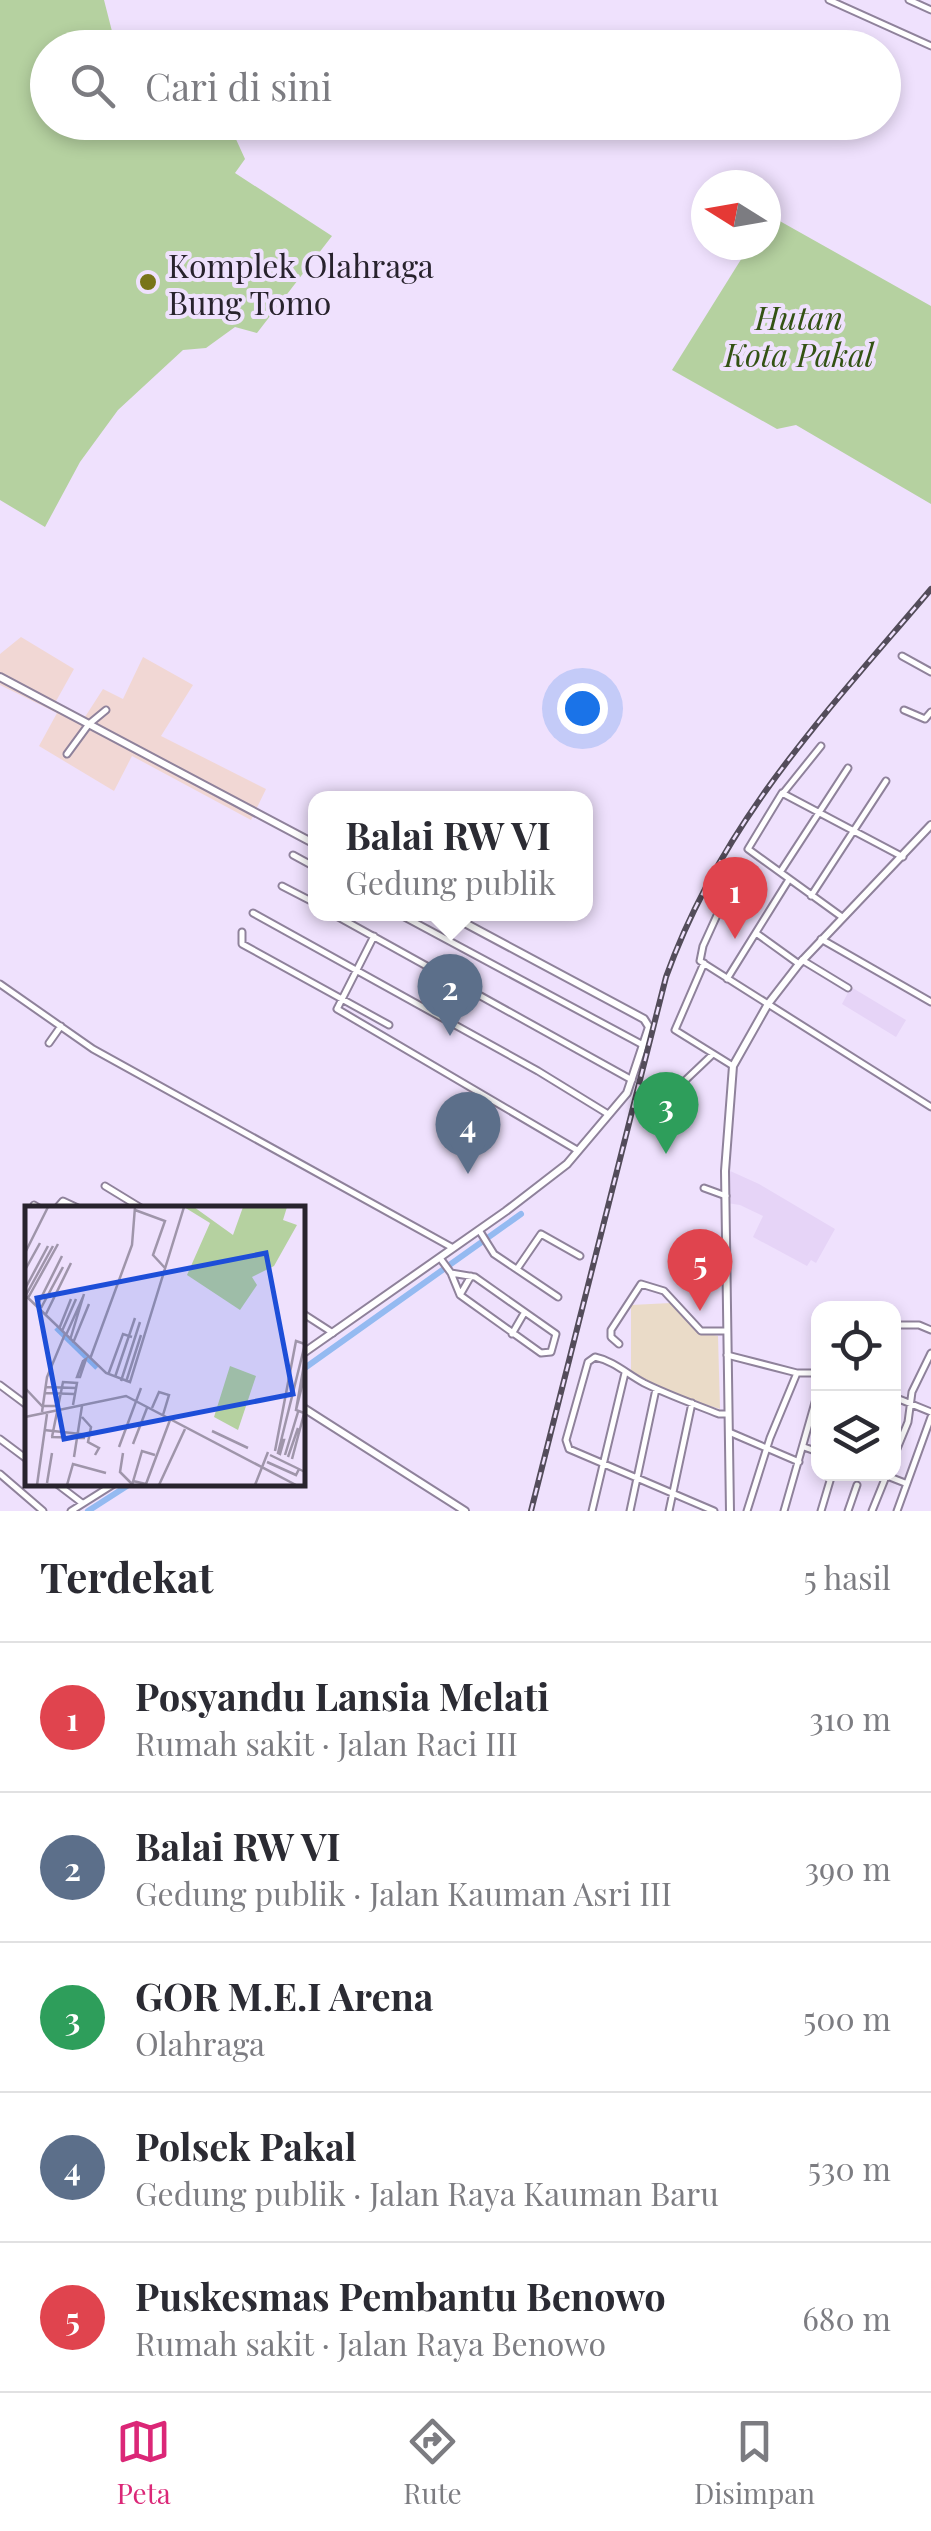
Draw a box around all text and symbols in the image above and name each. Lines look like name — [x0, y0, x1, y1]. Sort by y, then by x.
search box — [30, 30, 901, 140]
icon: search — [65, 58, 120, 113]
text: Cari di sini — [145, 60, 332, 111]
north arrow — [691, 170, 781, 260]
place label: Komplek Olahraga Bung Tomo — [168, 243, 434, 323]
marker: Komplek Olahraga Bung Tomo — [137, 271, 159, 293]
park label: Hutan Kota Pakal — [722, 295, 875, 375]
your location — [557, 683, 608, 734]
popup — [308, 791, 593, 921]
text: Balai RW VI — [345, 809, 551, 860]
pin: 1 — [702, 856, 768, 939]
text: Gedung publik — [345, 860, 556, 903]
pin: 2 — [418, 954, 482, 1036]
pin: 3 — [634, 1072, 698, 1154]
pin: 4 — [436, 1092, 500, 1174]
inset map — [25, 1206, 305, 1486]
pin: 5 — [668, 1228, 732, 1311]
map controls — [811, 1301, 901, 1481]
button: locate — [811, 1301, 901, 1391]
button: layers — [811, 1391, 901, 1481]
text: Terdekat — [40, 1548, 214, 1604]
text: 5 hasil — [804, 1555, 891, 1598]
text: Posyandu Lansia Melati — [135, 1670, 549, 1721]
text: 1 — [66, 1696, 79, 1739]
text: 310 m — [809, 1696, 891, 1739]
text: Rumah sakit · Jalan Raci III — [135, 1721, 518, 1764]
text: Balai RW VI — [135, 1820, 341, 1871]
text: 2 — [64, 1846, 81, 1889]
text: 390 m — [805, 1846, 891, 1889]
text: Gedung publik · Jalan Kauman Asri III — [135, 1871, 672, 1914]
text: GOR M.E.I Arena — [135, 1970, 434, 2021]
text: 3 — [65, 1996, 80, 2039]
text: 500 m — [803, 1996, 891, 2039]
text: Olahraga — [135, 2021, 265, 2064]
text: Polsek Pakal — [135, 2120, 356, 2171]
text: 4 — [64, 2146, 81, 2189]
text: 530 m — [808, 2146, 891, 2189]
text: Gedung publik · Jalan Raya Kauman Baru — [135, 2171, 719, 2214]
text: Puskesmas Pembantu Benowo — [135, 2270, 666, 2321]
text: 5 — [65, 2296, 80, 2339]
text: 680 m — [802, 2296, 891, 2339]
text: Rumah sakit · Jalan Raya Benowo — [135, 2321, 606, 2364]
tab: Peta — [116, 2414, 171, 2511]
tab: Rute — [403, 2414, 462, 2511]
tab: Disimpan — [694, 2414, 815, 2511]

